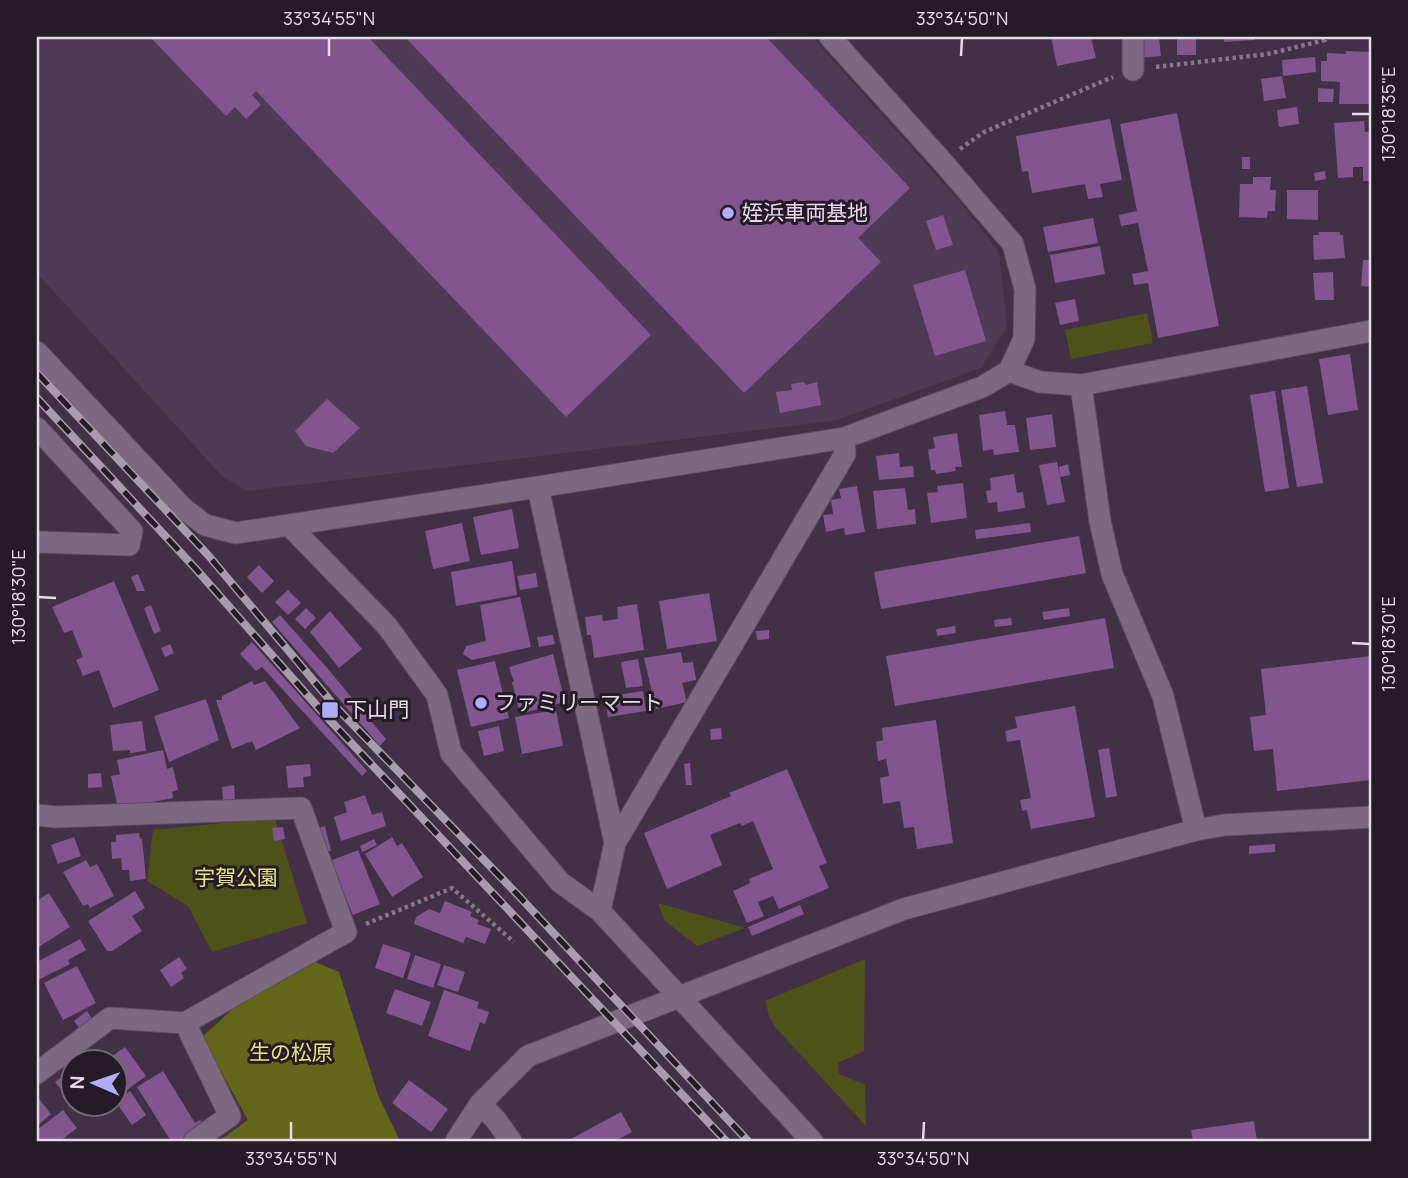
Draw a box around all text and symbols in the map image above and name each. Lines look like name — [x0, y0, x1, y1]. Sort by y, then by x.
text: 33°34'55"N — [283, 6, 375, 30]
text: 33°34'50"N — [916, 6, 1008, 30]
text: 130°18'35"E — [1376, 66, 1400, 162]
place label: 姪浜車両基地 — [742, 198, 868, 226]
marker: 姪浜車両基地 — [720, 205, 736, 221]
text: 130°18'30"E — [6, 549, 30, 645]
text: 130°18'30"E — [1376, 596, 1400, 692]
place label: ファミリーマート — [495, 688, 663, 716]
place label: 下山門 — [346, 695, 409, 723]
marker: ファミリーマート — [473, 695, 489, 711]
marker: 下山門 — [320, 700, 340, 720]
park label: 宇賀公園 — [194, 863, 278, 891]
park label: 生の松原 — [249, 1038, 333, 1066]
north arrow — [60, 1048, 130, 1118]
text: N — [64, 1075, 90, 1090]
text: 33°34'55"N — [245, 1146, 337, 1170]
text: 33°34'50"N — [877, 1146, 969, 1170]

